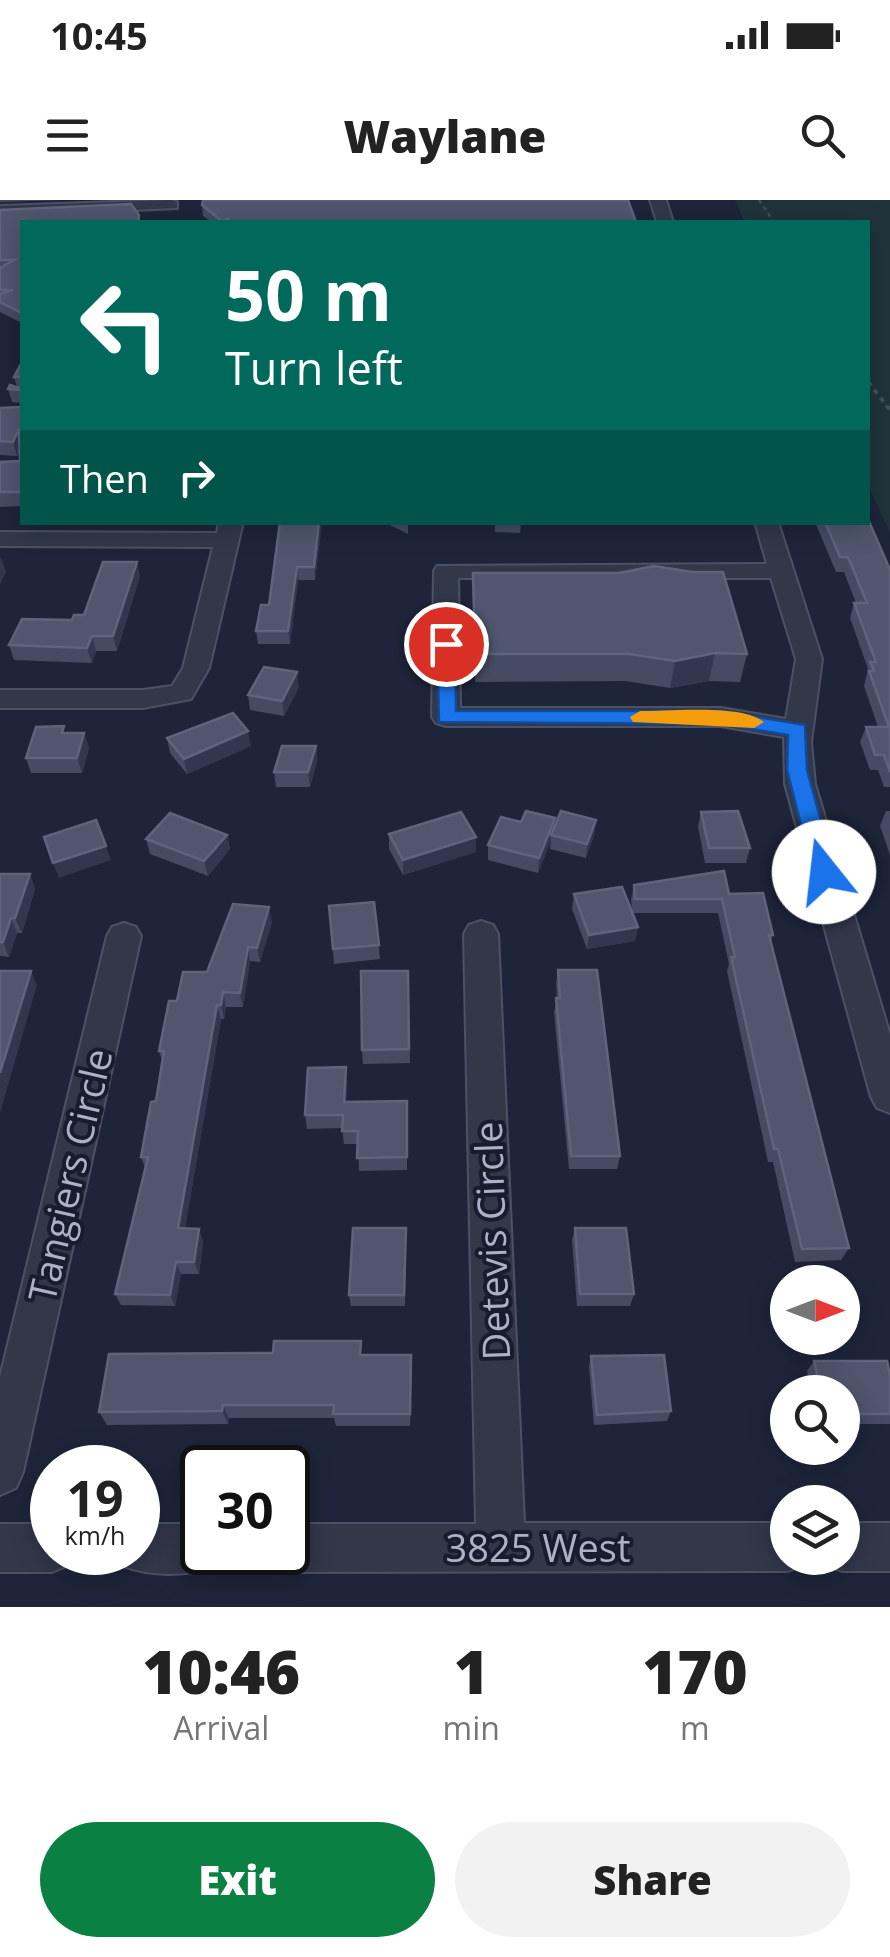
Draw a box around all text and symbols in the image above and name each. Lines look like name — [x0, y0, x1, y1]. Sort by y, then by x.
text: 10:45 — [50, 9, 148, 61]
text: Waylane — [344, 105, 546, 166]
icon: menu — [40, 108, 95, 163]
icon: search — [795, 108, 850, 163]
text: 50 m — [225, 246, 392, 342]
icon: left — [60, 260, 190, 390]
text: Turn left — [225, 337, 403, 398]
icon: right — [169, 450, 224, 505]
text: Then — [60, 452, 149, 504]
pin — [404, 602, 489, 687]
icon: arrive — [419, 617, 474, 672]
position arrow — [772, 820, 876, 924]
street label: Tangiers Circle — [15, 1043, 123, 1307]
street label: Detevis Circle — [461, 1121, 521, 1361]
north arrow — [770, 1265, 860, 1355]
map controls — [770, 1265, 860, 1575]
button: search — [770, 1375, 860, 1465]
speed limit sign: 30 — [180, 1445, 310, 1575]
text: 19 — [66, 1464, 124, 1532]
button: layers — [770, 1485, 860, 1575]
text: km/h — [65, 1518, 125, 1552]
street label: 3825 West — [446, 1521, 630, 1573]
text: 10:46 — [142, 1630, 300, 1712]
text: 1 — [454, 1630, 489, 1712]
text: 170 — [642, 1630, 748, 1712]
text: Arrival — [173, 1706, 269, 1749]
text: min — [443, 1706, 500, 1749]
text: m — [680, 1706, 710, 1749]
button: Exit — [40, 1822, 435, 1937]
button: Share — [455, 1822, 850, 1937]

